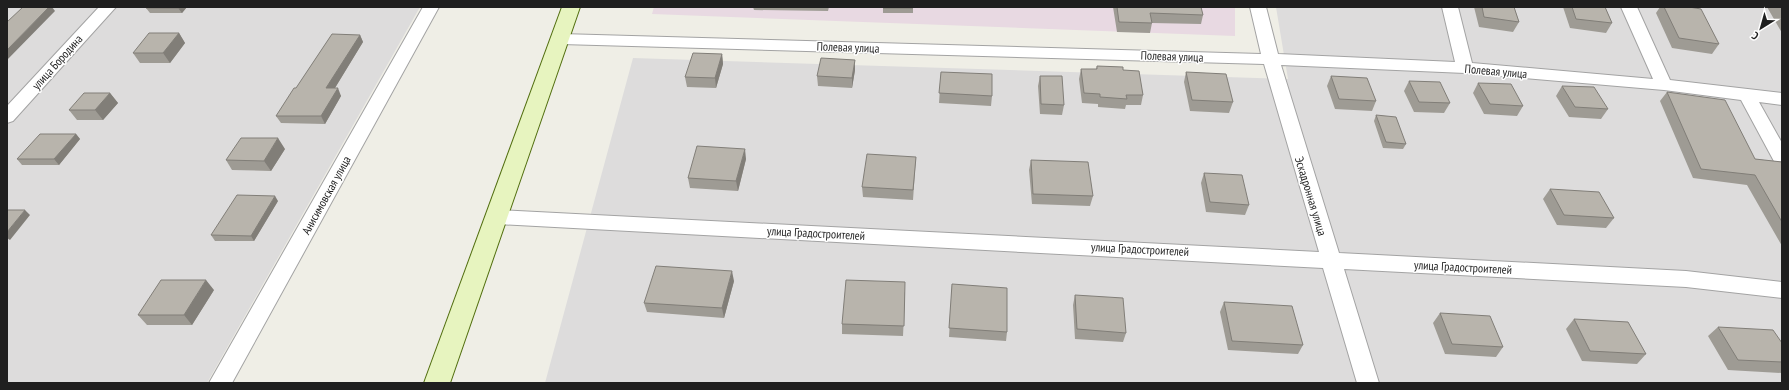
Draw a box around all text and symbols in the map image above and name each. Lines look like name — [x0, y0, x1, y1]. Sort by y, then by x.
north arrow — [1741, 8, 1781, 48]
text: С — [1749, 29, 1761, 43]
street label: улица Бородина — [28, 31, 86, 93]
street label: Полевая улица — [816, 38, 880, 56]
street label: Полевая улица — [1140, 47, 1204, 65]
street label: Полевая улица — [1464, 61, 1528, 81]
street label: Анисимовская улица — [298, 153, 354, 237]
street label: Эскадронная улица — [1292, 155, 1330, 238]
street label: улица Градостроителей — [767, 223, 865, 243]
street label: улица Градостроителей — [1091, 239, 1189, 259]
street label: улица Градостроителей — [1414, 257, 1512, 277]

